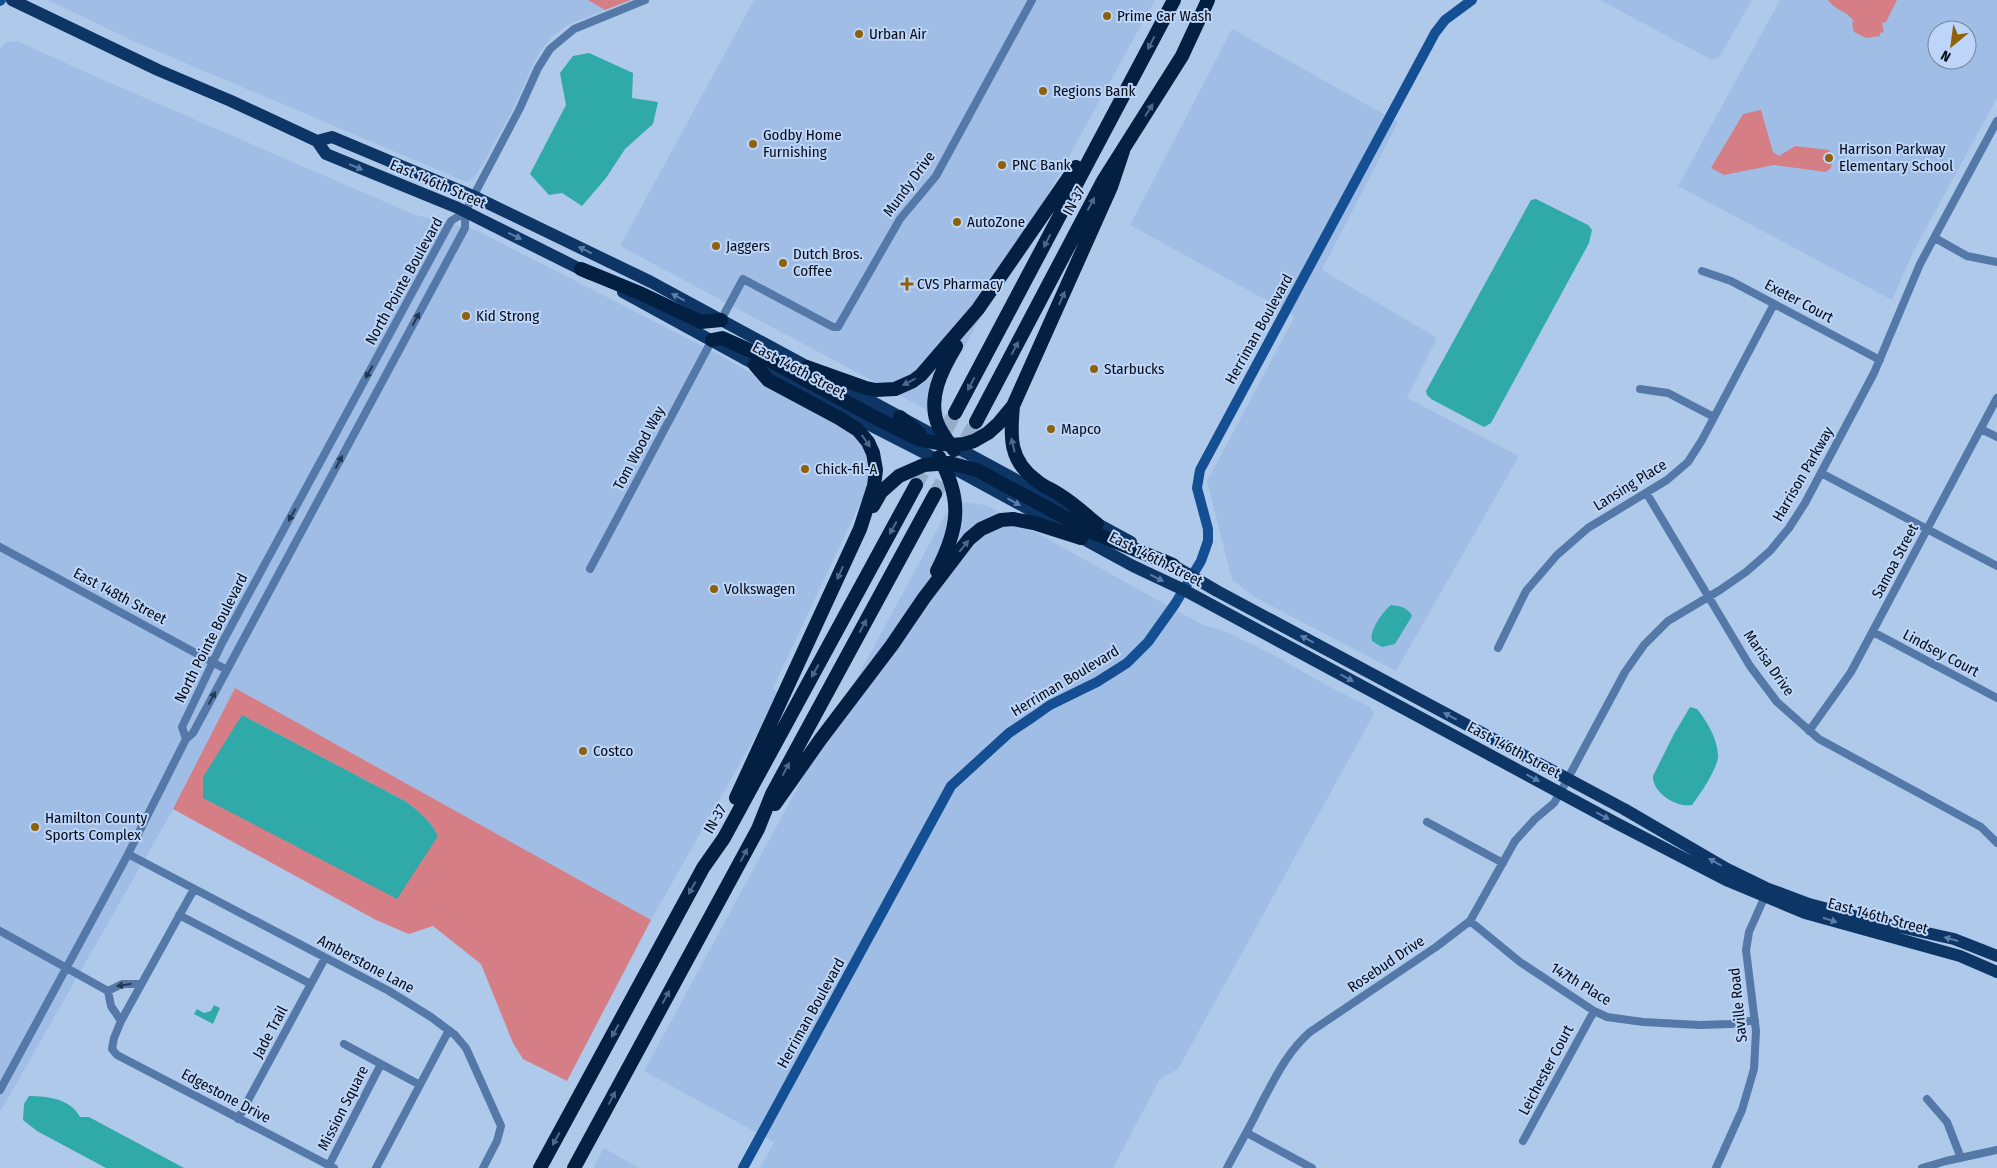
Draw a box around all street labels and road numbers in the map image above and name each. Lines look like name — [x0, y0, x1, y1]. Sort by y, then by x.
street label: Mundy Drive — [879, 148, 939, 220]
street label: East 146th Street — [387, 156, 489, 212]
street label: IN-37 — [1059, 183, 1089, 219]
street label: North Pointe Boulevard — [361, 214, 447, 348]
street label: Herriman Boulevard — [1221, 271, 1297, 387]
street label: Exeter Court — [1762, 275, 1836, 327]
street label: East 146th Street — [749, 338, 849, 402]
street label: Tom Wood Way — [609, 403, 669, 493]
street label: Harrison Parkway — [1769, 423, 1838, 525]
street label: Lansing Place — [1590, 455, 1670, 515]
street label: Samoa Street — [1868, 521, 1922, 601]
street label: East 146th Street — [1106, 528, 1206, 590]
street label: East 148th Street — [70, 564, 170, 628]
street label: North Pointe Boulevard — [171, 570, 251, 706]
street label: Lindsey Court — [1900, 625, 1982, 681]
street label: Marisa Drive — [1740, 627, 1798, 699]
street label: Herriman Boulevard — [1008, 642, 1122, 720]
street label: East 146th Street — [1464, 718, 1564, 782]
street label: IN-37 — [700, 801, 730, 837]
street label: East 146th Street — [1826, 894, 1930, 938]
street label: Amberstone Lane — [315, 931, 417, 997]
street label: Rosebud Drive — [1344, 932, 1428, 996]
street label: Herriman Boulevard — [773, 955, 849, 1071]
street label: 147th Place — [1547, 959, 1615, 1009]
street label: Saville Road — [1725, 967, 1751, 1043]
street label: Jade Trail — [249, 1003, 291, 1061]
street label: Leichester Court — [1515, 1022, 1577, 1118]
street label: Mission Square — [314, 1062, 372, 1154]
street label: Edgestone Drive — [178, 1065, 274, 1127]

